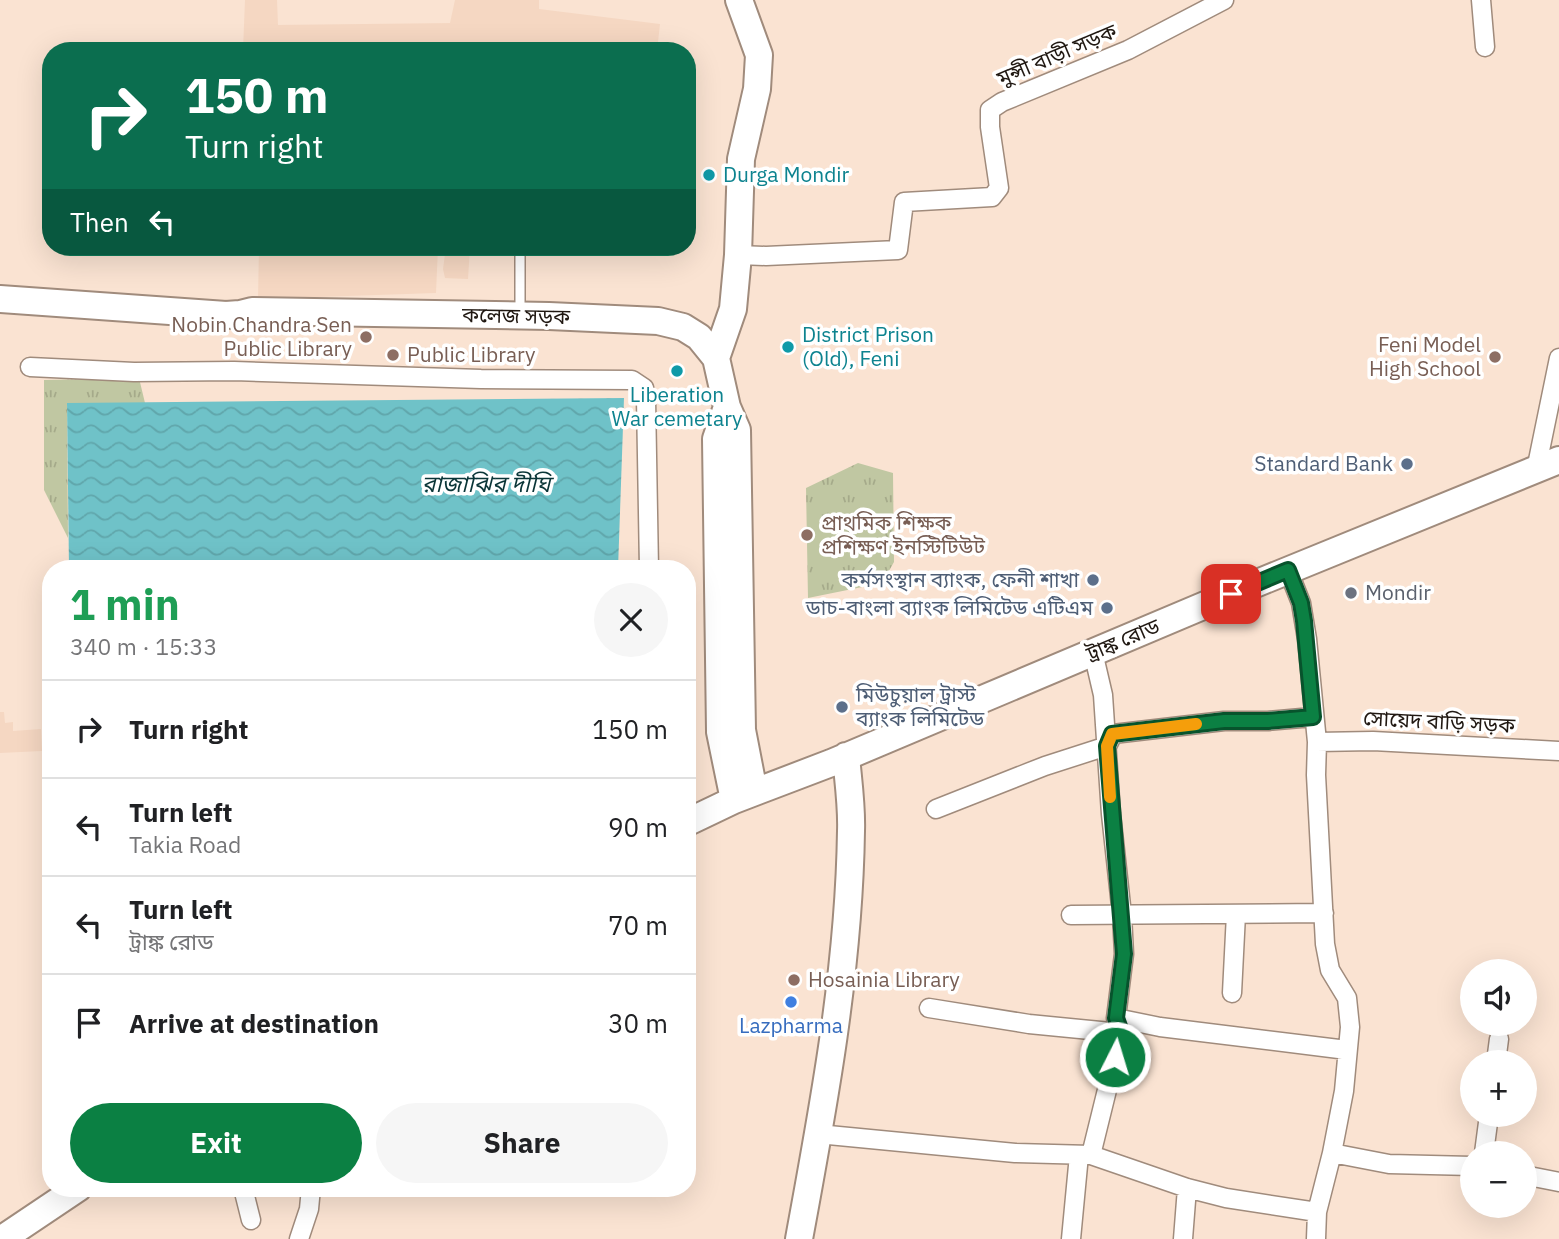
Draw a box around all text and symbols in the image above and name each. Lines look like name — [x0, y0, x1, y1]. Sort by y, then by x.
street label: মুন্সী বাড়ী সড়ক — [992, 16, 1122, 92]
text: 150 m — [185, 63, 329, 126]
icon: right — [70, 70, 161, 161]
text: Turn right — [185, 125, 323, 167]
place label: Durga Mondir — [723, 160, 850, 188]
marker: Durga Mondir — [701, 167, 717, 183]
icon: left — [143, 203, 181, 241]
text: Then — [70, 205, 129, 239]
street label: কলেজ সড়ক — [461, 300, 571, 330]
place label: Nobin Chandra Sen Public Library — [171, 310, 353, 362]
place label: District Prison (Old), Feni — [802, 320, 934, 372]
marker: Nobin Chandra Sen Public Library — [358, 329, 374, 345]
place label: Feni Model High School — [1369, 330, 1481, 382]
marker: District Prison (Old), Feni — [780, 339, 796, 355]
place label: Public Library — [407, 340, 536, 368]
marker: Public Library — [385, 347, 401, 363]
marker: Feni Model High School — [1487, 349, 1503, 365]
marker: Liberation War cemetary — [669, 363, 685, 379]
place label: Liberation War cemetary — [611, 380, 743, 432]
place label: Standard Bank — [1254, 449, 1393, 477]
marker: Standard Bank — [1399, 456, 1415, 472]
water label: রাজাঝির দীঘি — [422, 468, 555, 498]
place label: প্রাথমিক শিক্ষক প্রশিক্ষণ ইনস্টিটিউট — [821, 508, 985, 560]
marker: প্রাথমিক শিক্ষক প্রশিক্ষণ ইনস্টিটিউট — [799, 527, 815, 543]
pin — [1201, 564, 1261, 624]
place label: কর্মসংস্থান ব্যাংক, ফেনী শাখা — [841, 565, 1079, 593]
marker: কর্মসংস্থান ব্যাংক, ফেনী শাখা — [1085, 572, 1101, 588]
icon: arrive — [1212, 575, 1250, 613]
text: 1 min — [70, 577, 180, 632]
place label: Mondir — [1365, 578, 1431, 606]
button: close — [594, 583, 668, 657]
marker: Mondir — [1343, 585, 1359, 601]
place label: ডাচ-বাংলা ব্যাংক লিমিটেড এটিএম — [805, 593, 1094, 621]
marker: ডাচ-বাংলা ব্যাংক লিমিটেড এটিএম — [1099, 600, 1115, 616]
street label: ট্রাঙ্ক রোড — [1081, 611, 1165, 667]
text: 340 m · 15:33 — [70, 631, 217, 661]
place label: মিউচুয়াল ট্রাস্ট ব্যাংক লিমিটেড — [855, 680, 985, 732]
marker: মিউচুয়াল ট্রাস্ট ব্যাংক লিমিটেড — [834, 699, 850, 715]
street label: সোয়েদ বাড়ি সড়ক — [1362, 703, 1517, 739]
icon: right — [70, 710, 108, 748]
text: Turn right — [129, 712, 248, 746]
text: 150 m — [592, 712, 668, 746]
text: Turn left — [129, 795, 232, 829]
icon: left — [70, 808, 108, 846]
text: 90 m — [608, 810, 668, 844]
text: Takia Road — [129, 829, 241, 859]
text: Turn left — [129, 892, 232, 926]
icon: left — [70, 906, 108, 944]
text: 70 m — [608, 908, 668, 942]
text: ট্রাঙ্ক রোড — [129, 926, 214, 956]
map controls — [1460, 959, 1537, 1218]
button: sound — [1460, 959, 1537, 1036]
place label: Hosainia Library — [808, 965, 960, 993]
marker: Hosainia Library — [786, 972, 802, 988]
marker: Lazpharma — [783, 994, 799, 1010]
icon: arrive — [70, 1004, 108, 1042]
text: Arrive at destination — [129, 1006, 379, 1040]
text: 30 m — [608, 1006, 668, 1040]
place label: Lazpharma — [739, 1011, 843, 1039]
position arrow — [1078, 1020, 1152, 1094]
button: + — [1460, 1050, 1537, 1127]
button: Exit — [70, 1103, 362, 1183]
button: Share — [376, 1103, 668, 1183]
button: − — [1460, 1141, 1537, 1218]

